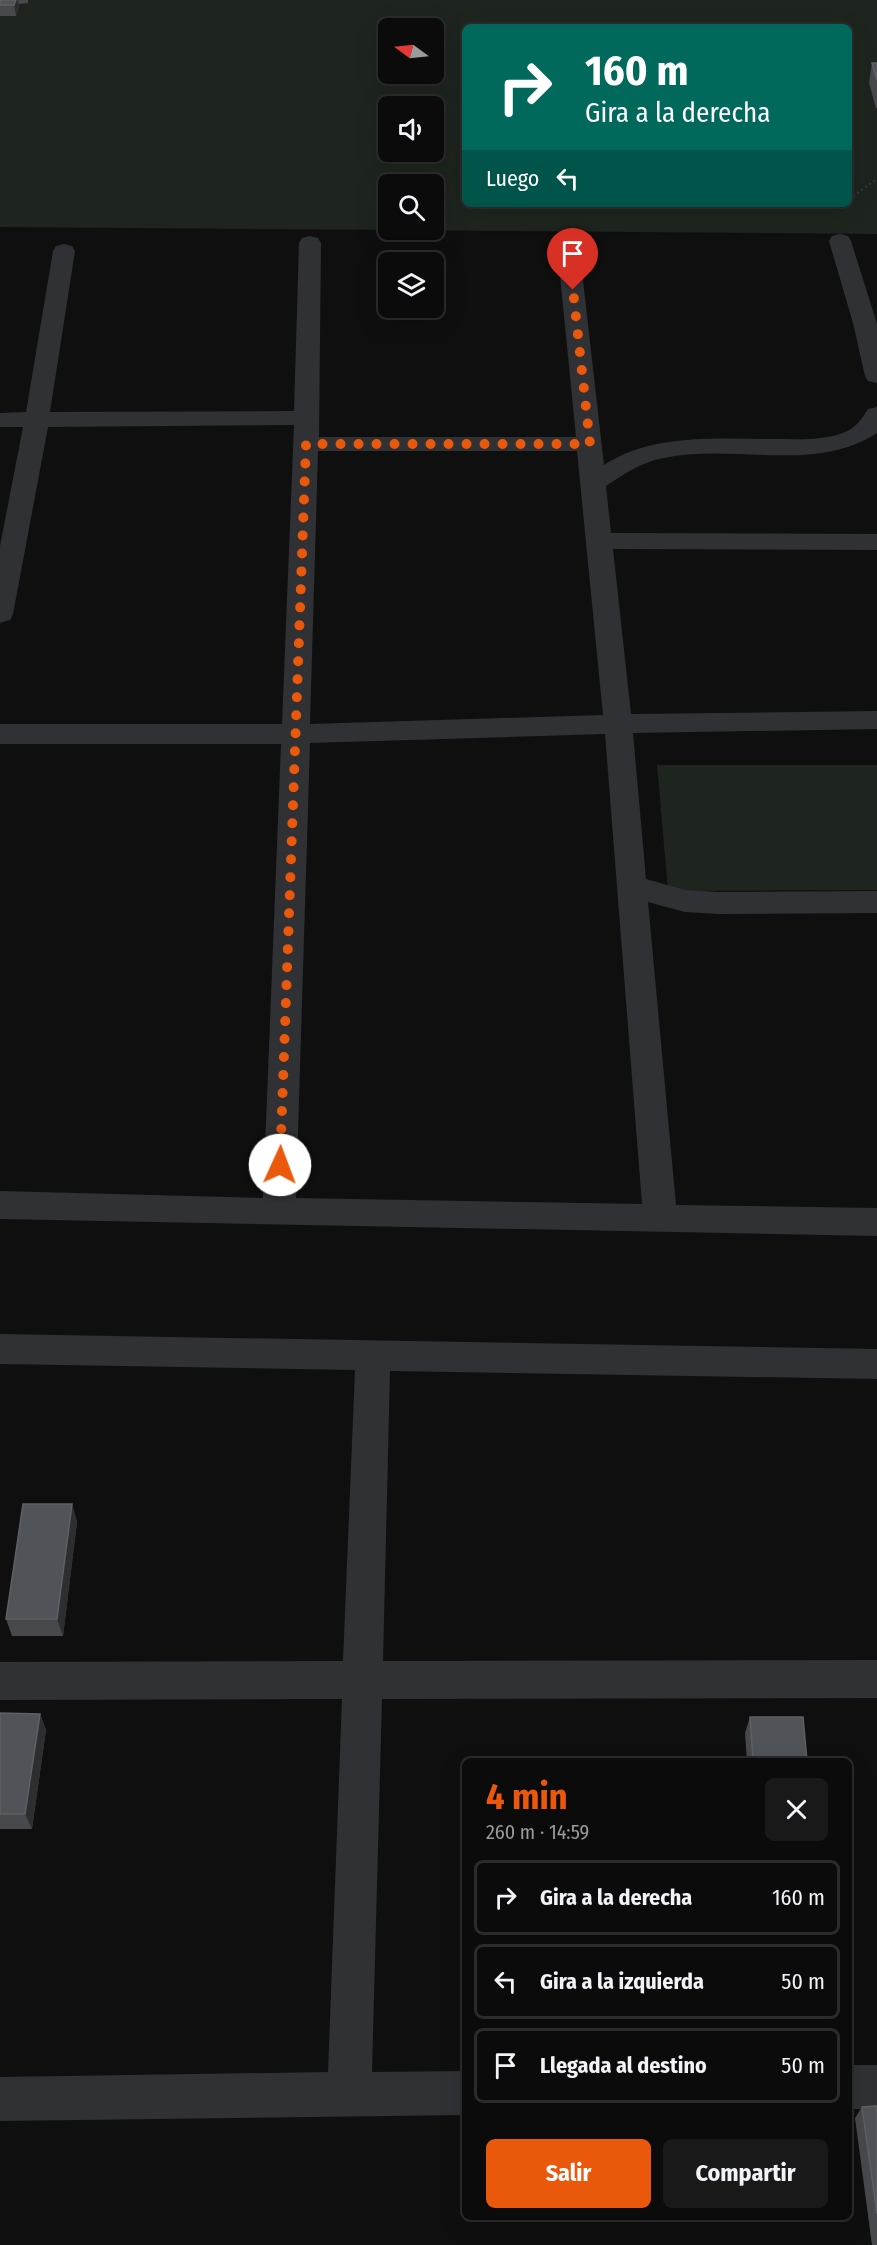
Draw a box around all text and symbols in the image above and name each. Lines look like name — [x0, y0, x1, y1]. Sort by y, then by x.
north arrow — [378, 18, 444, 84]
map controls — [378, 18, 444, 318]
text: 160 m — [585, 46, 688, 96]
icon: right — [486, 48, 564, 126]
button: sound — [378, 96, 444, 162]
text: Gira a la derecha — [585, 97, 770, 129]
icon: left — [551, 162, 584, 195]
text: Luego — [486, 165, 539, 192]
button: search — [378, 174, 444, 240]
pin — [547, 228, 598, 290]
icon: arrive — [556, 237, 589, 270]
button: layers — [378, 252, 444, 318]
position arrow — [248, 1133, 312, 1197]
text: 4 min — [486, 1775, 568, 1819]
button: close — [765, 1778, 828, 1841]
text: 260 m · 14:59 — [486, 1820, 589, 1844]
icon: right — [489, 1881, 522, 1914]
text: Gira a la derecha — [540, 1884, 692, 1911]
text: 160 m — [772, 1884, 825, 1911]
icon: left — [489, 1965, 522, 1998]
text: Gira a la izquierda — [540, 1968, 704, 1995]
text: 50 m — [781, 1968, 825, 1995]
icon: arrive — [489, 2049, 522, 2082]
text: Llegada al destino — [540, 2052, 707, 2079]
text: 50 m — [781, 2052, 825, 2079]
button: Salir — [486, 2139, 651, 2208]
button: Compartir — [663, 2139, 828, 2208]

